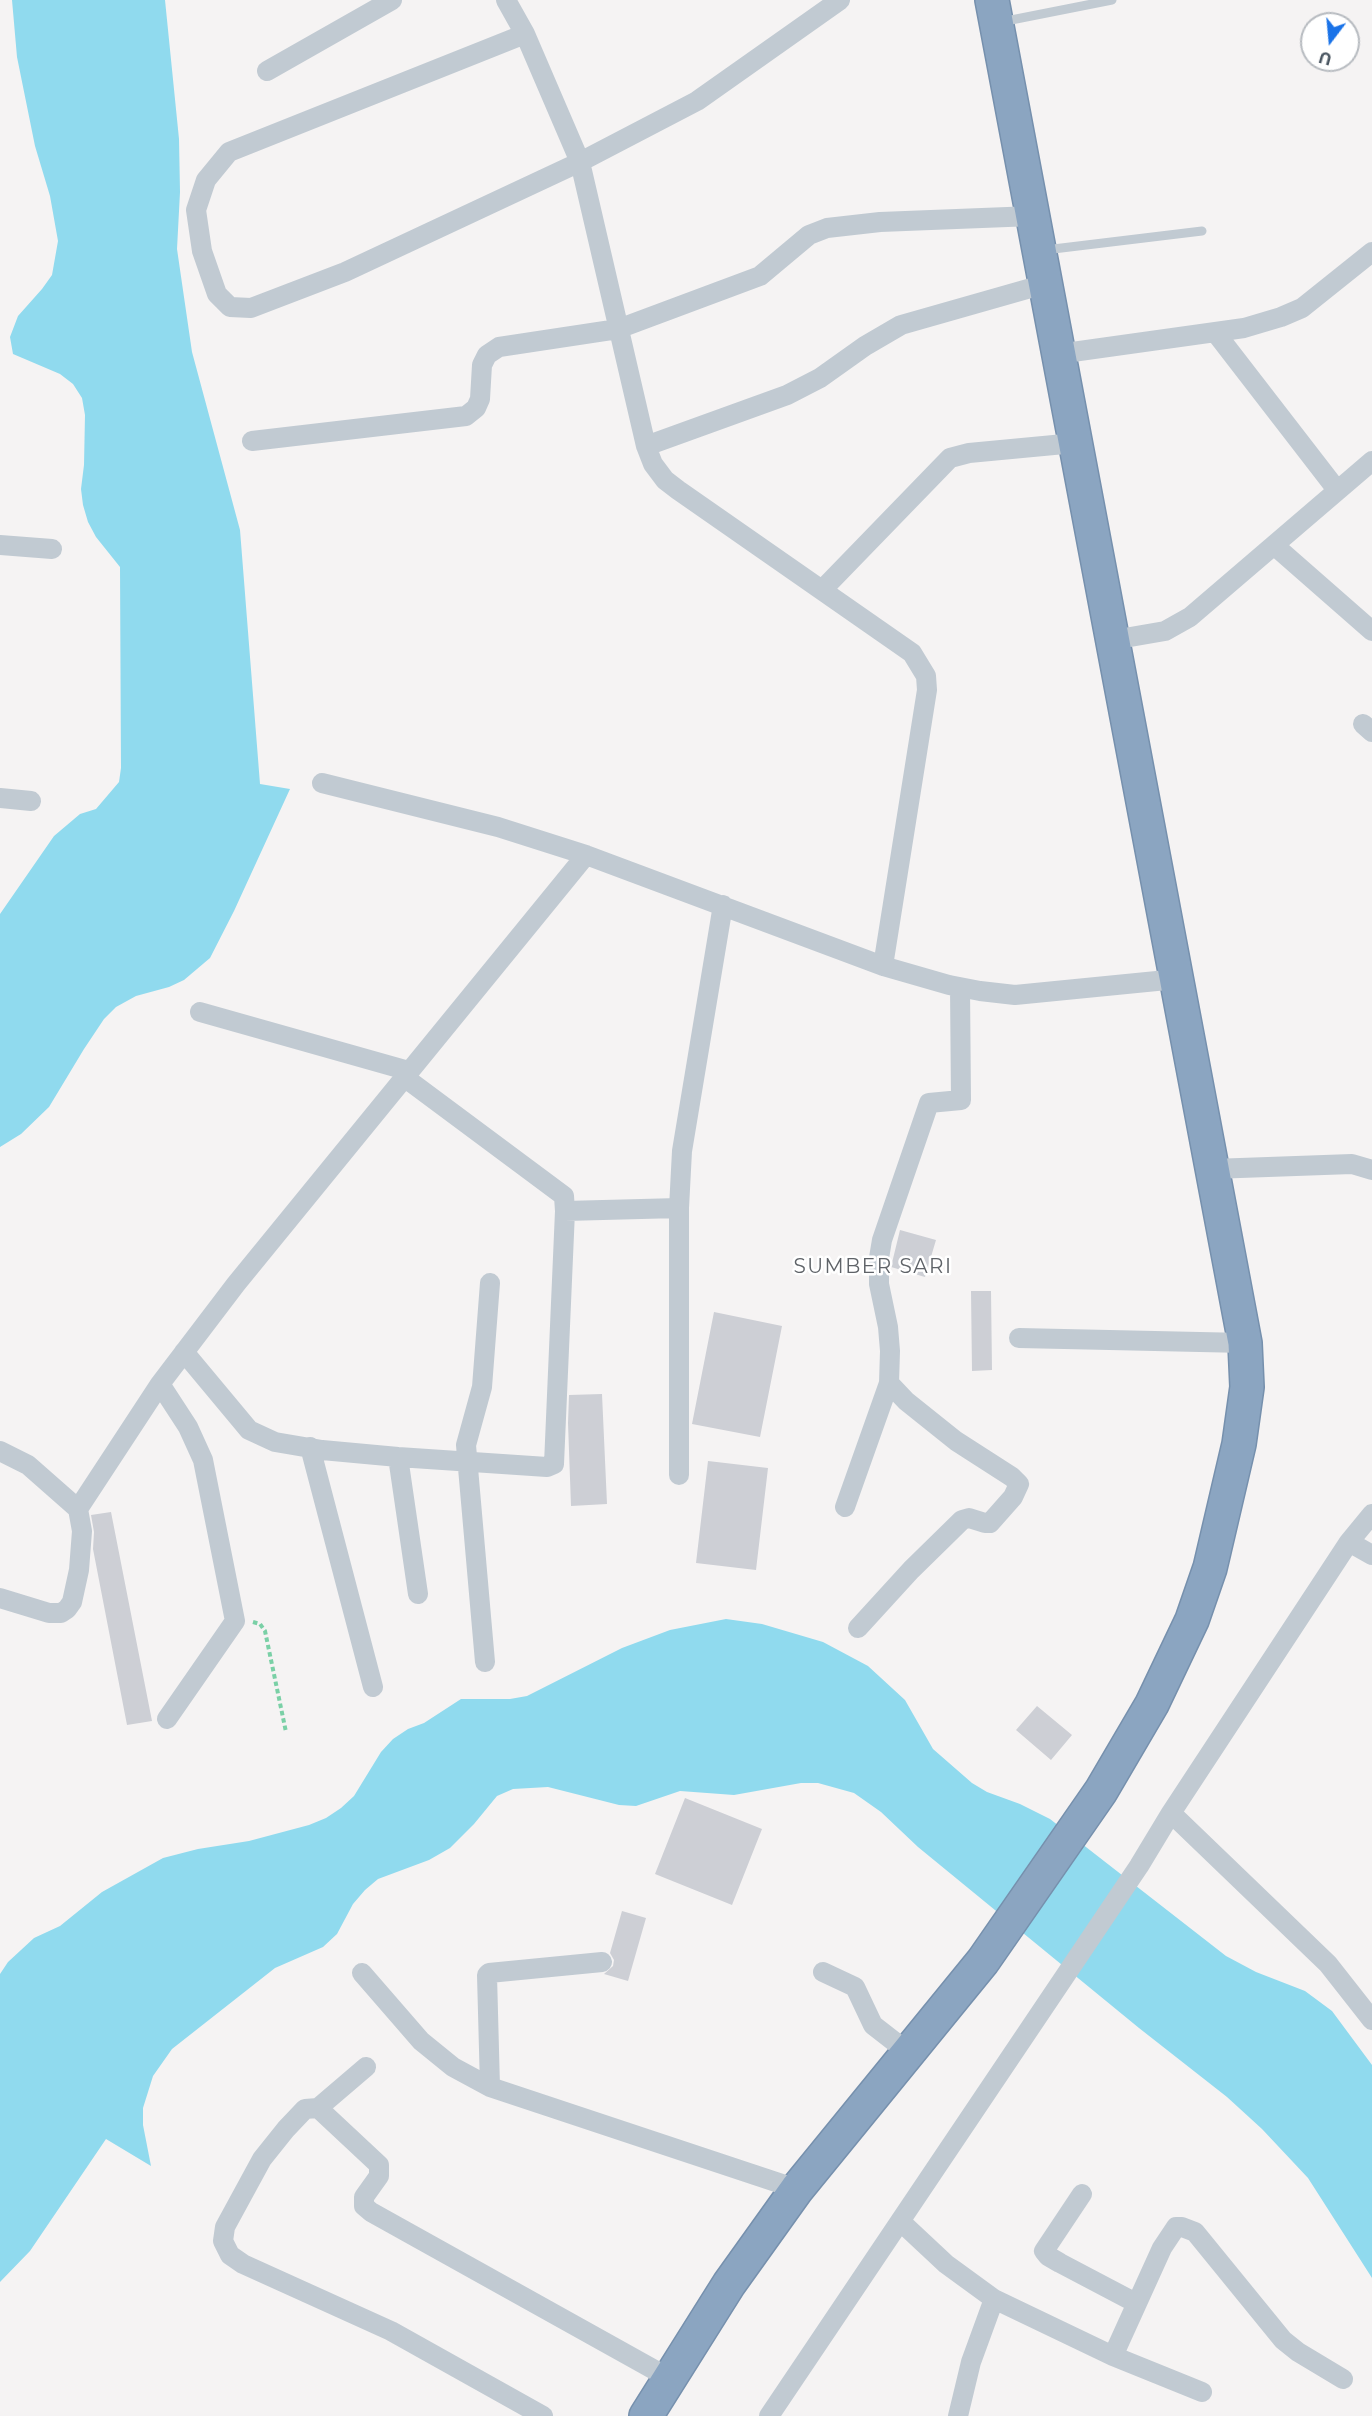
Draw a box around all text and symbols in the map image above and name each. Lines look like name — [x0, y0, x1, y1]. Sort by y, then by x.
north arrow — [1300, 12, 1360, 72]
text: U — [1317, 47, 1334, 69]
district label: SUMBER SARI — [793, 1255, 953, 1279]

